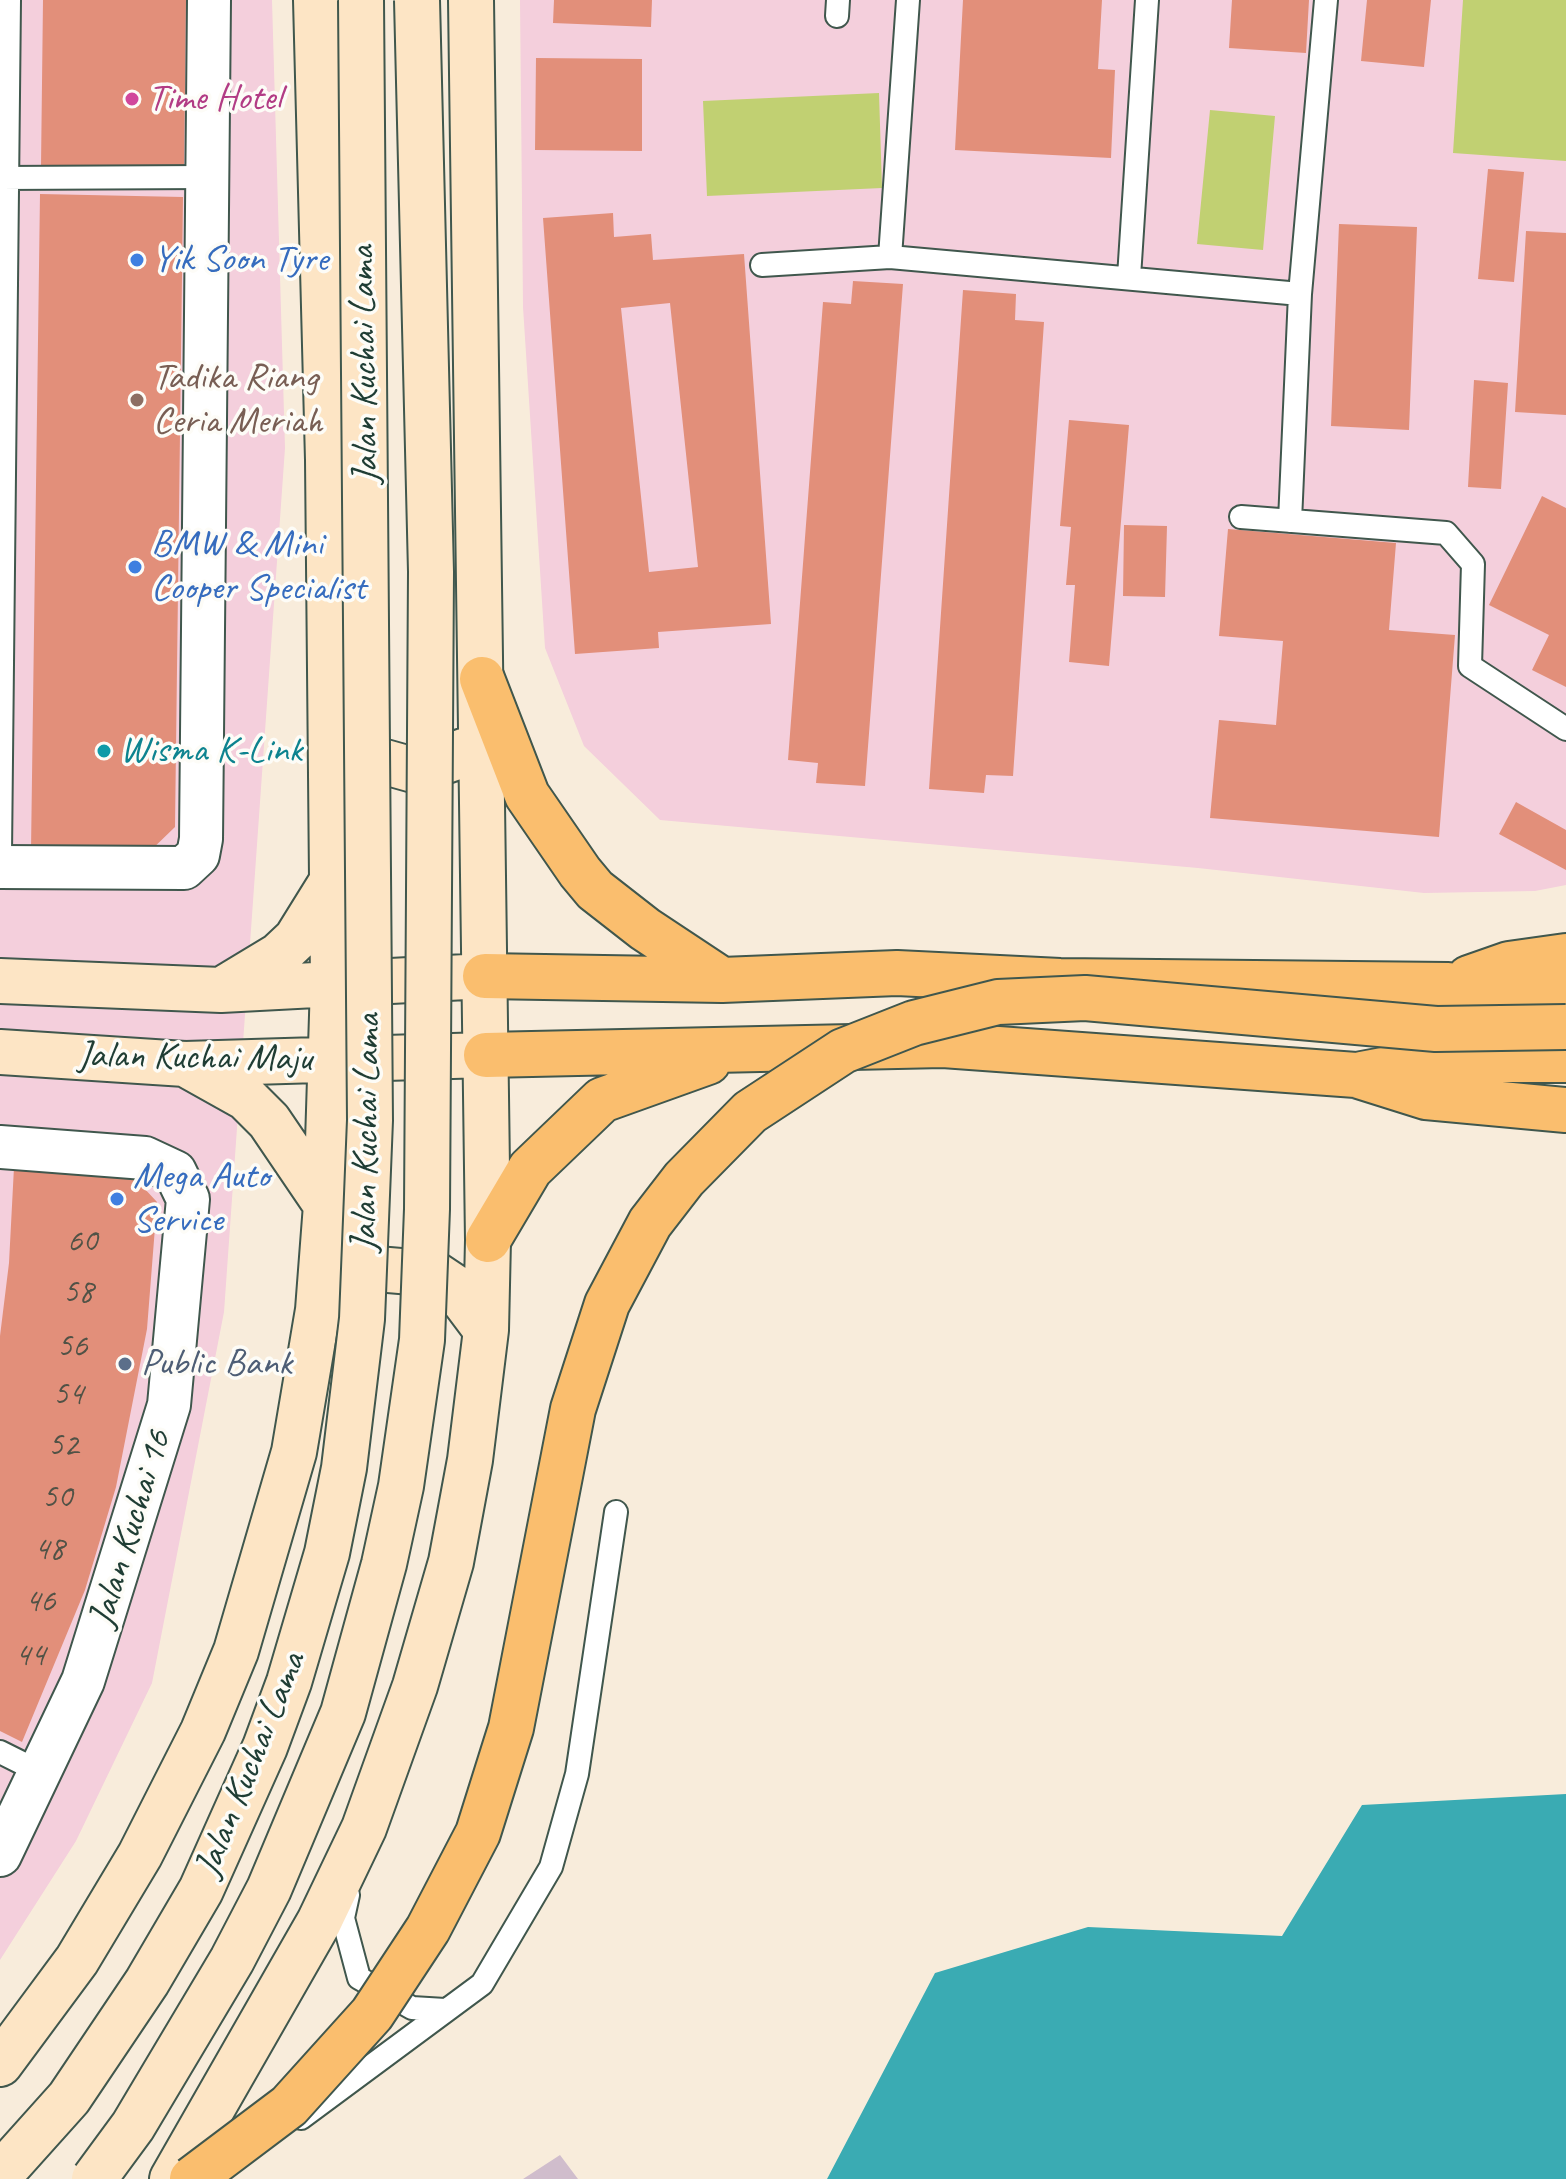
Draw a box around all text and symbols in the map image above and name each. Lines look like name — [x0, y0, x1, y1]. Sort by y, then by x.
place label: Time Hotel — [148, 76, 281, 122]
marker: Time Hotel — [123, 90, 141, 108]
place label: Yik Soon Tyre — [153, 237, 328, 283]
street label: Jalan Kuchai Lama — [340, 246, 390, 484]
marker: Yik Soon Tyre — [128, 251, 146, 269]
place label: Tadika Riang Ceria Meriah — [153, 355, 322, 444]
marker: Tadika Riang Ceria Meriah — [128, 391, 146, 409]
place label: BMW & Mini Cooper Specialist — [151, 522, 366, 612]
marker: BMW & Mini Cooper Specialist — [126, 558, 144, 576]
place label: Wisma K-Link — [120, 728, 302, 774]
marker: Wisma K-Link — [95, 742, 113, 760]
street label: Jalan Kuchai Lama — [342, 1014, 392, 1252]
street label: Jalan Kuchai Maju — [77, 1033, 313, 1083]
place label: Mega Auto Service — [133, 1154, 269, 1244]
marker: Mega Auto Service — [108, 1190, 126, 1208]
house number: 60 — [67, 1222, 97, 1262]
house number: 58 — [63, 1273, 93, 1313]
house number: 56 — [57, 1327, 87, 1367]
place label: Public Bank — [141, 1341, 292, 1387]
marker: Public Bank — [116, 1355, 134, 1373]
house number: 54 — [53, 1375, 83, 1415]
street label: Jalan Kuchai 16 — [80, 1425, 182, 1633]
house number: 52 — [48, 1426, 78, 1466]
house number: 50 — [42, 1478, 72, 1518]
house number: 48 — [34, 1530, 64, 1570]
house number: 46 — [25, 1582, 55, 1622]
house number: 44 — [15, 1636, 45, 1676]
street label: Jalan Kuchai Lama — [185, 1646, 317, 1884]

